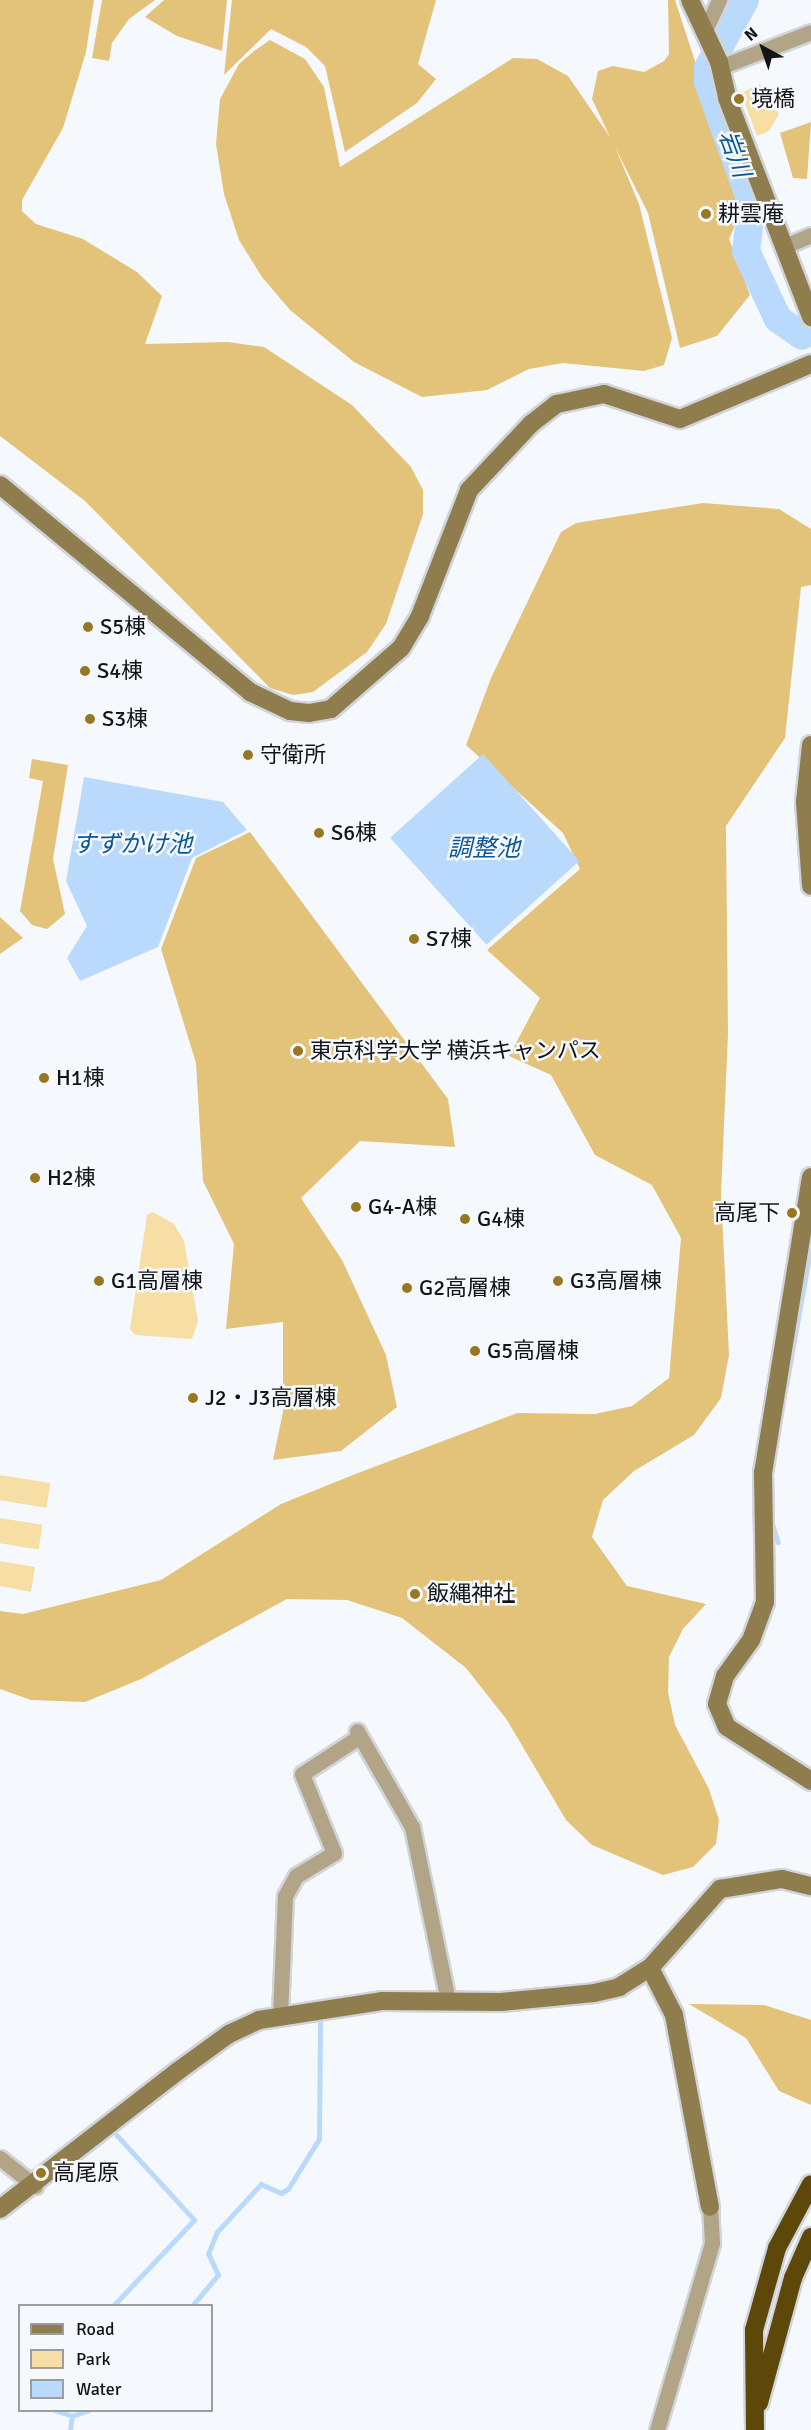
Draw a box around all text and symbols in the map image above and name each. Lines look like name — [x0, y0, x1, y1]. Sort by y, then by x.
north arrow — [733, 18, 793, 78]
text: N — [741, 23, 762, 45]
place label: 境橋 — [751, 86, 795, 112]
marker: 境橋 — [732, 92, 746, 106]
water label: 岩川 — [712, 127, 756, 181]
place label: 耕雲庵 — [718, 201, 784, 227]
marker: 耕雲庵 — [699, 207, 713, 221]
place label: S5棟 — [100, 614, 146, 640]
marker: S5棟 — [81, 620, 95, 634]
place label: S4棟 — [97, 658, 143, 684]
marker: S4棟 — [78, 664, 92, 678]
place label: S3棟 — [102, 706, 148, 732]
marker: S3棟 — [83, 712, 97, 726]
place label: 守衛所 — [260, 742, 326, 768]
marker: 守衛所 — [241, 748, 255, 762]
place label: S6棟 — [331, 820, 377, 846]
marker: S6棟 — [312, 826, 326, 840]
water label: すずかけ池 — [72, 831, 192, 859]
water label: 調整池 — [448, 835, 520, 863]
place label: S7棟 — [426, 926, 472, 952]
marker: S7棟 — [407, 932, 421, 946]
place label: 東京科学大学 横浜キャンパス — [310, 1038, 601, 1064]
marker: 東京科学大学 横浜キャンパス — [291, 1044, 305, 1058]
place label: H1棟 — [56, 1065, 105, 1091]
marker: H1棟 — [37, 1071, 51, 1085]
place label: H2棟 — [47, 1165, 96, 1191]
marker: H2棟 — [28, 1171, 42, 1185]
place label: G4-A棟 — [368, 1194, 437, 1220]
marker: G4-A棟 — [349, 1200, 363, 1214]
place label: 高尾下 — [714, 1200, 780, 1226]
place label: G4棟 — [477, 1206, 525, 1232]
marker: 高尾下 — [785, 1206, 799, 1220]
marker: G4棟 — [458, 1212, 472, 1226]
place label: G1高層棟 — [111, 1268, 203, 1294]
place label: G3高層棟 — [570, 1268, 662, 1294]
marker: G1高層棟 — [92, 1274, 106, 1288]
marker: G3高層棟 — [551, 1274, 565, 1288]
place label: G2高層棟 — [419, 1275, 511, 1301]
marker: G2高層棟 — [400, 1281, 414, 1295]
place label: G5高層棟 — [487, 1338, 579, 1364]
marker: G5高層棟 — [468, 1344, 482, 1358]
place label: J2・J3高層棟 — [205, 1385, 336, 1411]
marker: J2・J3高層棟 — [186, 1391, 200, 1405]
place label: 飯縄神社 — [427, 1581, 515, 1607]
marker: 飯縄神社 — [408, 1587, 422, 1601]
place label: 高尾原 — [53, 2160, 119, 2186]
marker: 高尾原 — [34, 2166, 48, 2180]
legend — [18, 2304, 213, 2412]
text: Road — [76, 2318, 115, 2340]
text: Park — [76, 2348, 111, 2370]
text: Water — [76, 2378, 121, 2400]

